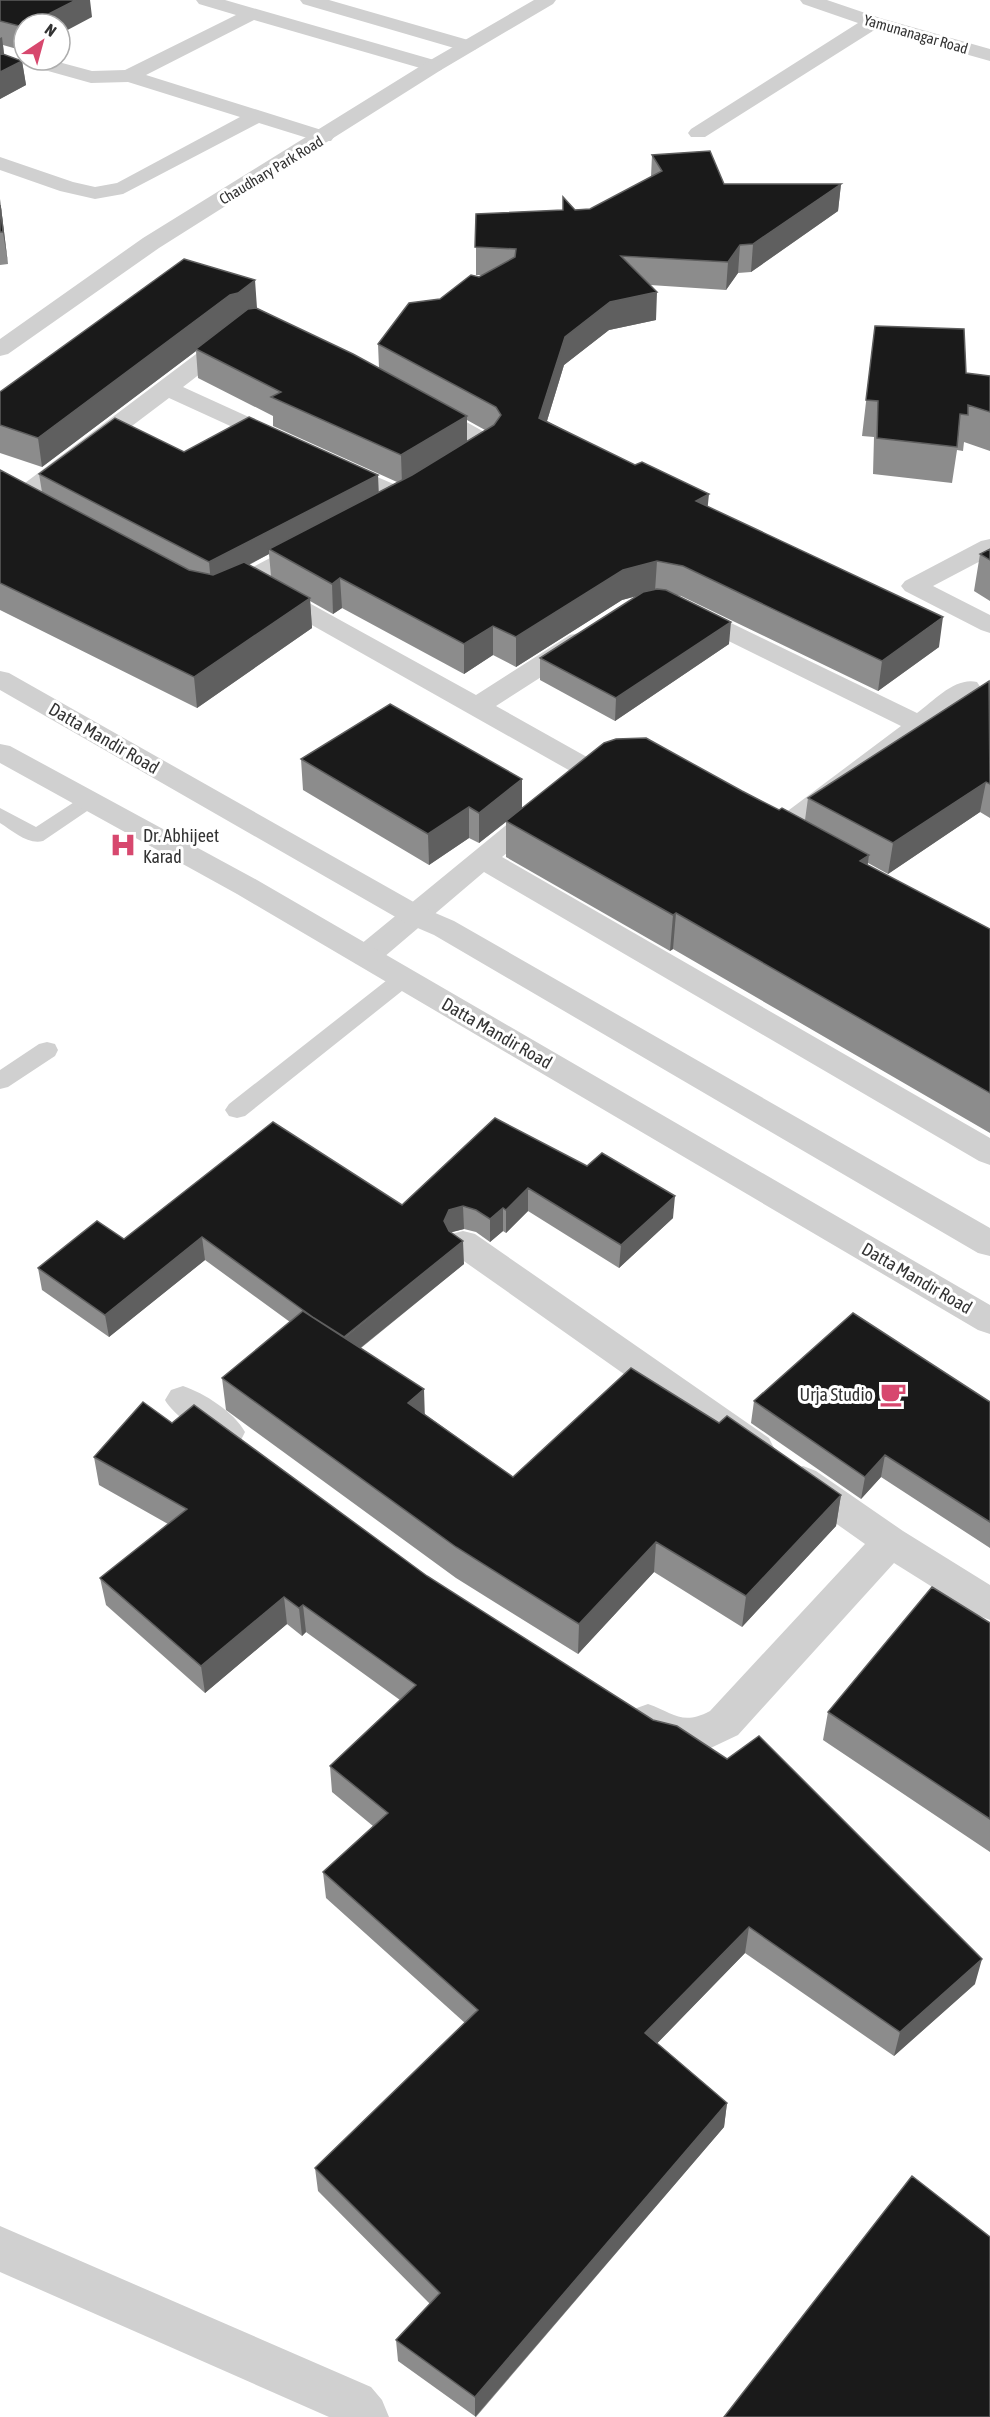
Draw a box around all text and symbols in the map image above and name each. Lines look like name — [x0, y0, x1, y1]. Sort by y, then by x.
street label: Yamunanagar Road — [862, 11, 970, 57]
north arrow — [12, 12, 72, 72]
text: N — [42, 20, 60, 40]
street label: Chaudhary Park Road — [216, 132, 326, 208]
street label: Datta Mandir Road — [45, 698, 163, 778]
place label: Dr. Abhijeet Karad — [143, 825, 219, 867]
hospital icon: Dr. Abhijeet Karad — [108, 830, 138, 860]
street label: Datta Mandir Road — [438, 993, 556, 1073]
street label: Datta Mandir Road — [858, 1238, 976, 1318]
cafe icon: Urja Studio — [878, 1379, 908, 1409]
place label: Urja Studio — [800, 1384, 873, 1405]

